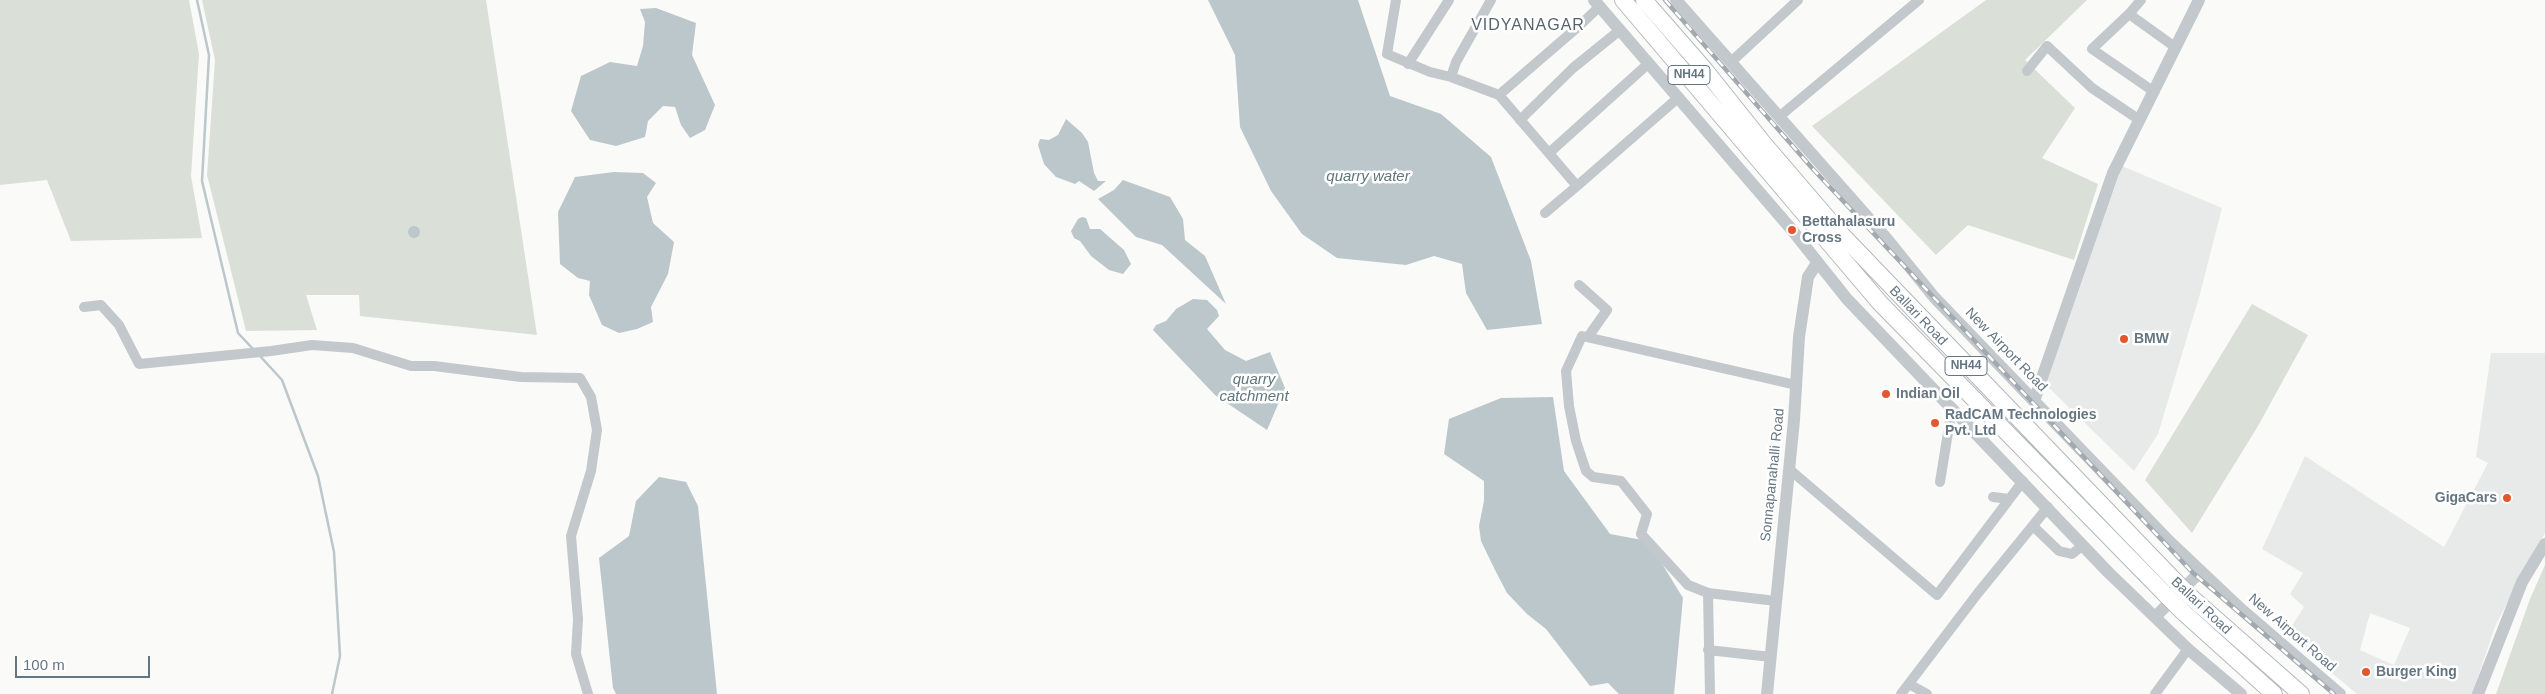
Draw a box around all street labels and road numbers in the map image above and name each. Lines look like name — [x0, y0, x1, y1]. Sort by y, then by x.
road number: NH44 — [1668, 66, 1710, 84]
street label: Ballari Road — [1885, 283, 1951, 349]
street label: New Airport Road — [1962, 304, 2050, 396]
road number: NH44 — [1945, 356, 1987, 376]
street label: Sonnapanahalli Road — [1758, 408, 1788, 542]
street label: Ballari Road — [2167, 574, 2235, 638]
street label: New Airport Road — [2245, 590, 2339, 676]

